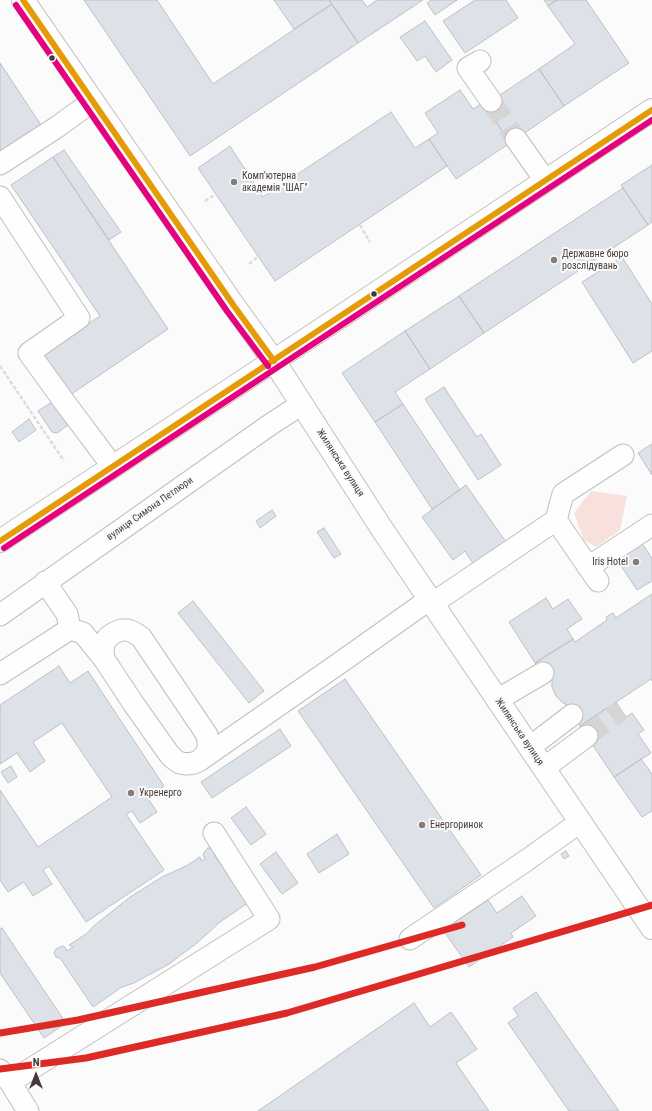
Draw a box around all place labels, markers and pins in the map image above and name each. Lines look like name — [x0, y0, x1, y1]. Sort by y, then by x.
unlabelled marker — [47, 53, 57, 63]
place label: Комп'ютерна академія "ШАГ" — [242, 170, 308, 194]
marker: Комп'ютерна академія "ШАГ" — [229, 177, 239, 187]
place label: Державне бюро розслідувань — [562, 248, 628, 272]
marker: Державне бюро розслідувань — [549, 255, 559, 265]
unlabelled marker — [369, 289, 379, 299]
place label: Iris Hotel — [592, 556, 628, 568]
marker: Iris Hotel — [631, 557, 641, 567]
place label: Укренерго — [139, 787, 182, 799]
marker: Укренерго — [126, 788, 136, 798]
place label: Енергоринок — [430, 819, 483, 831]
marker: Енергоринок — [417, 820, 427, 830]

